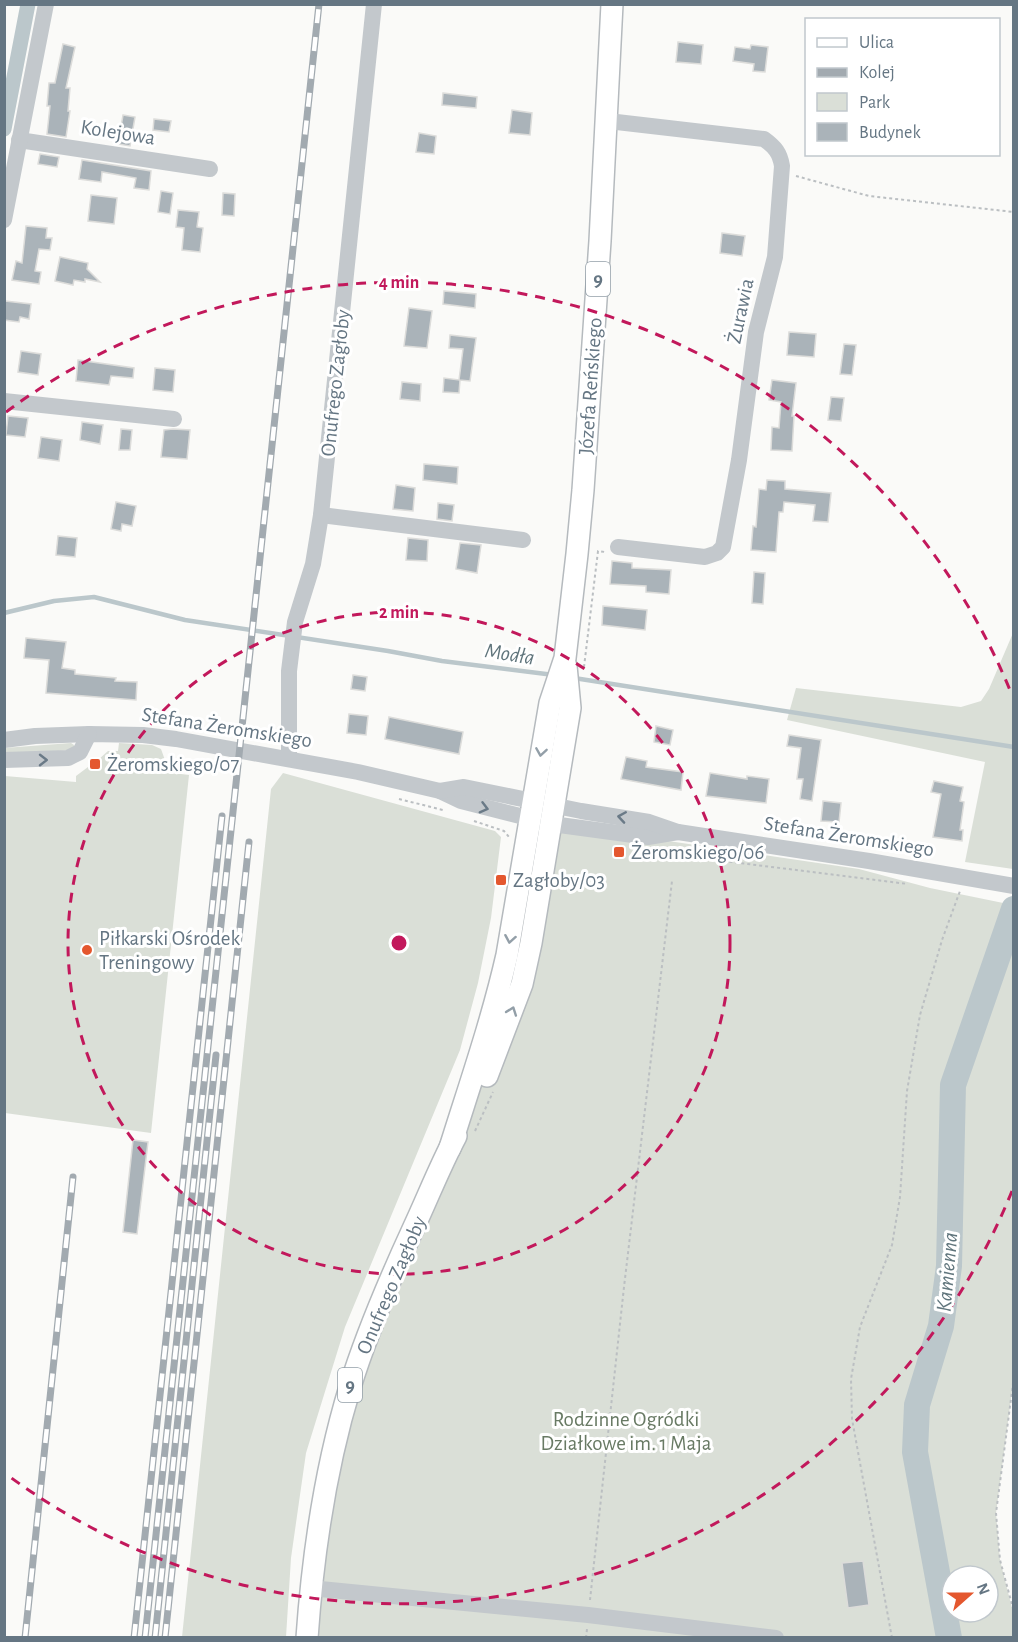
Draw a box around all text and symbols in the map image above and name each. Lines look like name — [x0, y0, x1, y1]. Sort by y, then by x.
legend — [805, 18, 1000, 156]
text: Ulica — [859, 34, 894, 52]
text: Kolej — [859, 64, 895, 82]
text: Park — [859, 94, 891, 112]
street label: Kolejowa — [79, 116, 157, 149]
text: Budynek — [859, 124, 921, 142]
road number: 9 — [586, 262, 610, 296]
text: 4 min — [379, 274, 419, 292]
street label: Żurawia — [722, 276, 758, 346]
street label: Onufrego Zagłoby — [317, 309, 354, 458]
street label: Józefa Reńskiego — [575, 317, 606, 455]
text: 2 min — [379, 604, 419, 622]
water label: Modła — [483, 639, 536, 669]
street label: Stefana Żeromskiego — [140, 703, 314, 751]
one-way arrow — [536, 747, 548, 757]
place label: Żeromskiego/07 — [107, 753, 239, 775]
one-way arrow — [39, 754, 48, 766]
marker: Żeromskiego/07 — [88, 757, 102, 771]
one-way arrow — [479, 800, 489, 813]
one-way arrow — [617, 811, 627, 824]
street label: Stefana Żeromskiego — [762, 812, 936, 860]
place label: Żeromskiego/06 — [631, 841, 764, 863]
marker: Żeromskiego/06 — [612, 845, 626, 859]
place label: Zagłoby/03 — [513, 870, 605, 891]
marker: Zagłoby/03 — [494, 873, 508, 887]
place label: Piłkarski Ośrodek Treningowy — [99, 928, 241, 973]
centre of rings — [389, 933, 409, 953]
one-way arrow — [504, 934, 516, 944]
marker: Piłkarski Ośrodek Treningowy — [80, 943, 94, 957]
one-way arrow — [504, 1006, 517, 1017]
street label: Onufrego Zagłoby — [353, 1213, 430, 1357]
water label: Kamienna — [933, 1231, 961, 1313]
road number: 9 — [338, 1368, 362, 1402]
park label: Rodzinne Ogródki Działkowe im. 1 Maja — [541, 1409, 712, 1454]
north arrow — [940, 1564, 1000, 1624]
text: N — [974, 1581, 993, 1597]

